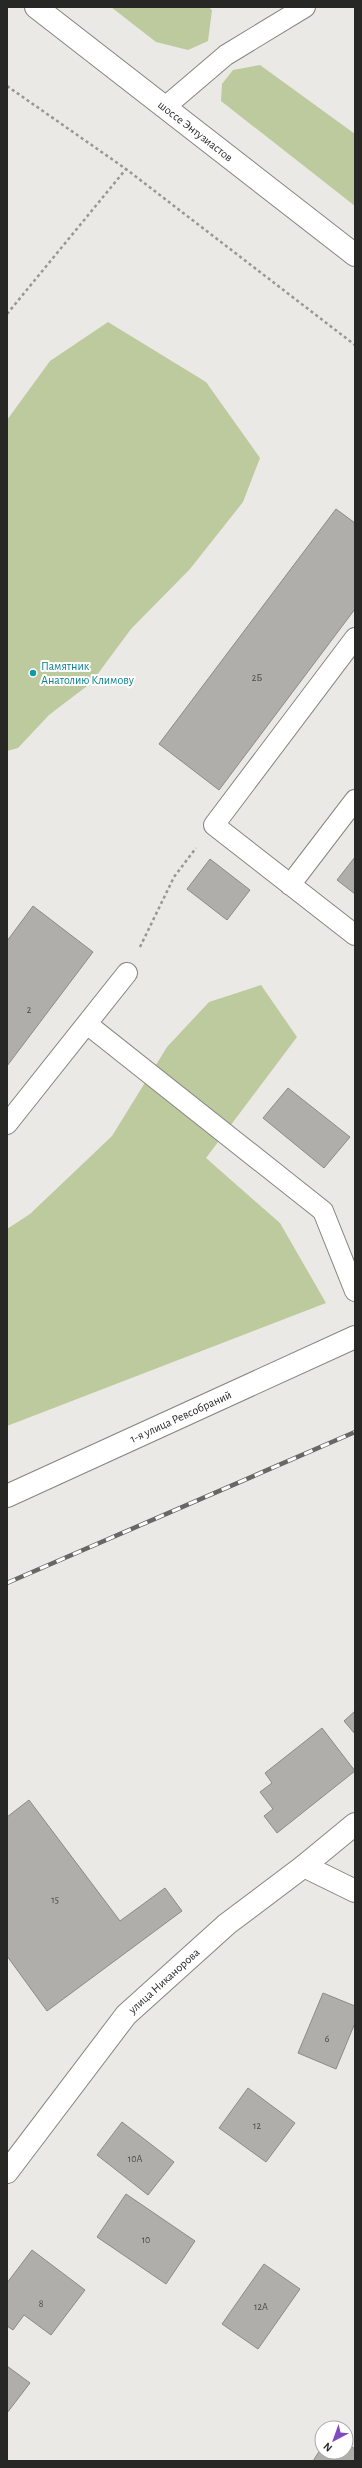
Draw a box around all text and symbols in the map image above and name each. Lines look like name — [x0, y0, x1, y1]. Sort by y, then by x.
street label: шоссе Энтузиастов — [156, 98, 235, 164]
place label: Памятник Анатолию Климову — [41, 660, 134, 687]
marker: Памятник Анатолию Климову — [28, 668, 38, 678]
house number: 2Б — [252, 673, 262, 683]
house number: 2 — [27, 1005, 32, 1015]
street label: 1-я улица Ревсобраний — [128, 1388, 233, 1445]
house number: 15 — [51, 1895, 59, 1905]
street label: улица Никанорова — [125, 1946, 202, 2017]
house number: 6 — [325, 2034, 330, 2044]
house number: 12 — [253, 2121, 261, 2131]
house number: 10А — [128, 2154, 142, 2164]
house number: 10 — [142, 2235, 150, 2245]
house number: 8 — [39, 2299, 44, 2309]
house number: 12А — [254, 2302, 268, 2312]
north arrow — [314, 2420, 354, 2460]
text: N — [321, 2441, 334, 2454]

